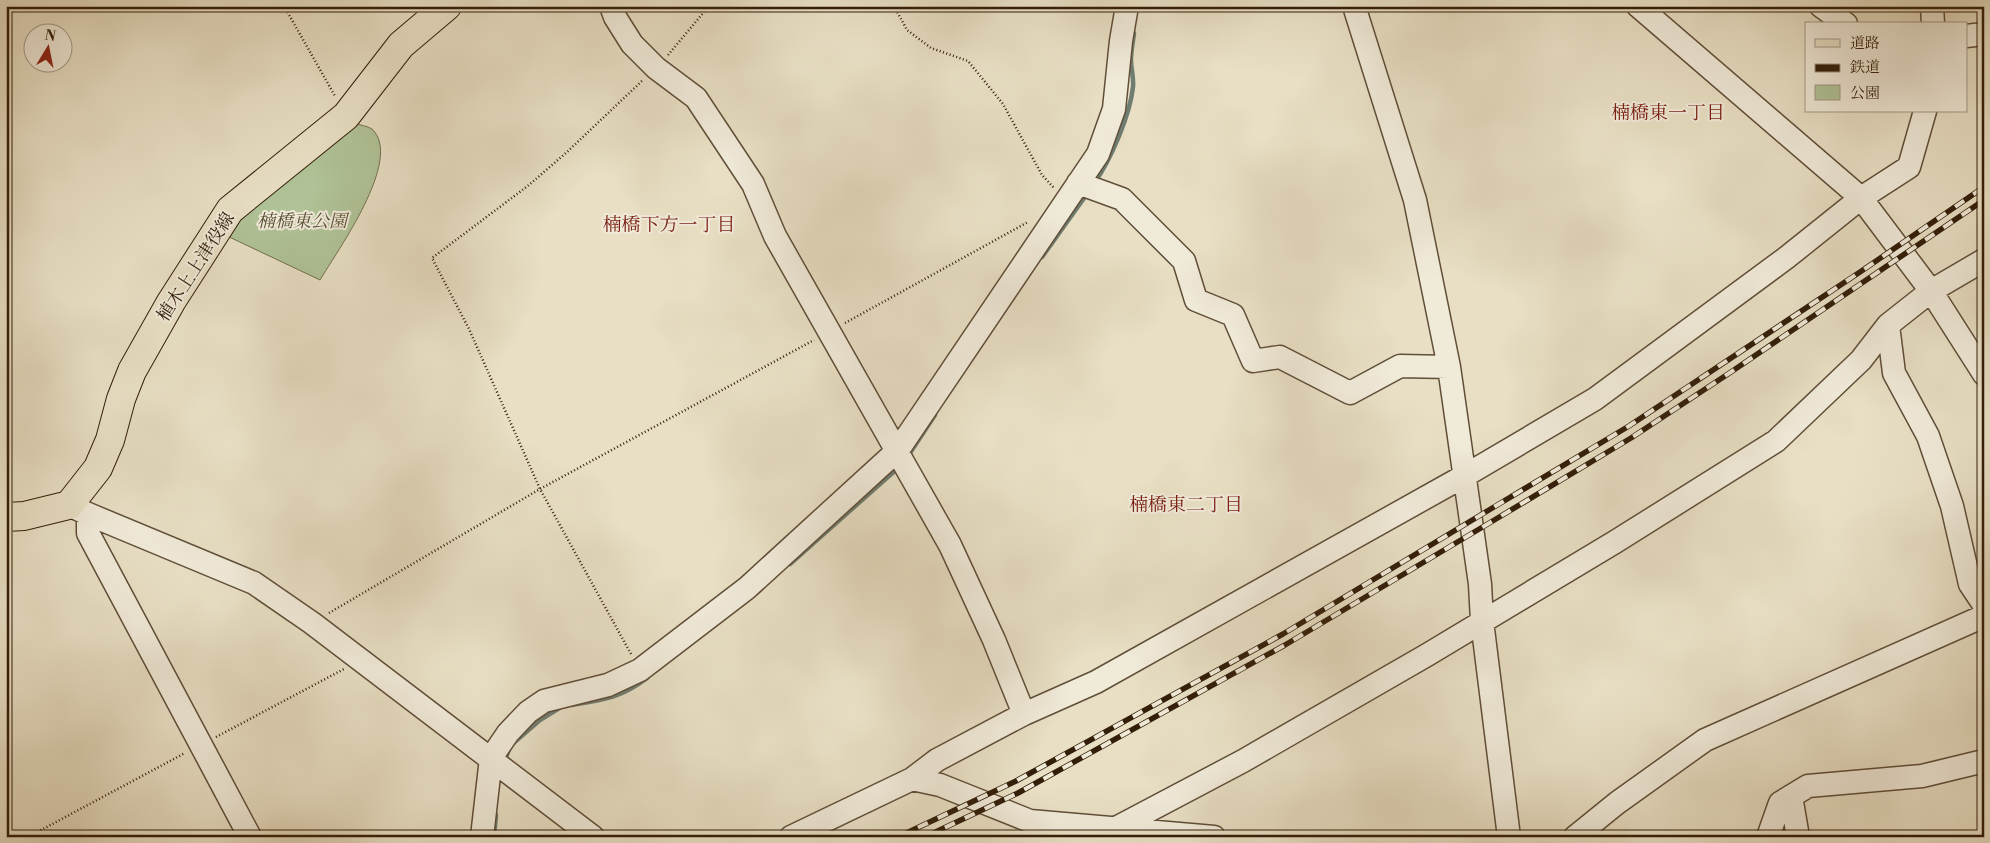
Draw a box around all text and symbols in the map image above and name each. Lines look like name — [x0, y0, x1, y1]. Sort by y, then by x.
north arrow — [22, 22, 72, 72]
legend — [1805, 22, 1968, 112]
text: N — [43, 26, 57, 46]
text: 道路 — [1850, 34, 1880, 53]
text: 鉄道 — [1850, 58, 1880, 77]
text: 公園 — [1850, 84, 1880, 103]
district label: 楠橋東一丁目 — [1611, 101, 1725, 125]
street label: 植木上上津役線 — [152, 208, 240, 326]
park label: 楠橋東公園 — [257, 210, 350, 233]
district label: 楠橋下方一丁目 — [602, 213, 736, 237]
district label: 楠橋東二丁目 — [1129, 493, 1243, 517]

